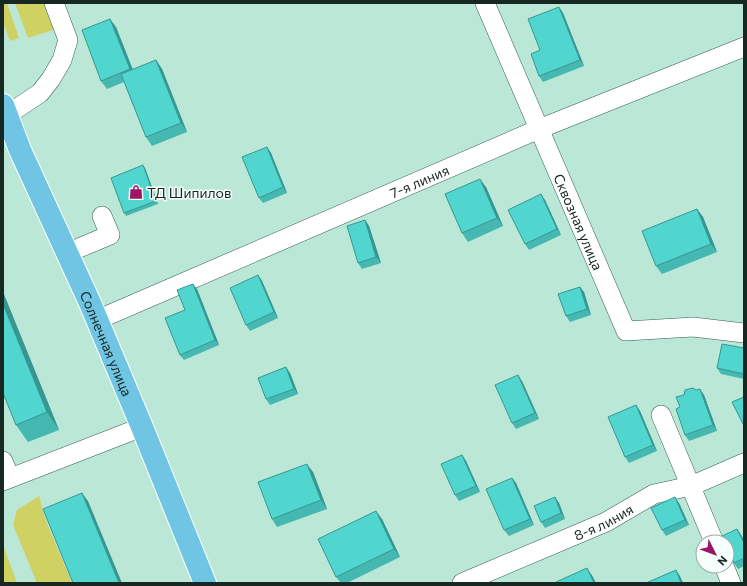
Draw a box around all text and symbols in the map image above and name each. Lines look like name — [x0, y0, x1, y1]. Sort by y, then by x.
street label: 7-я линия — [387, 160, 451, 201]
street label: Сквозная улица — [551, 171, 607, 272]
shop icon: ТД Шипилов — [128, 184, 144, 200]
place label: ТД Шипилов — [147, 184, 231, 201]
street label: Солнечная улица — [77, 288, 136, 398]
street label: 8-я линия — [571, 500, 636, 543]
north arrow — [695, 534, 735, 574]
text: N — [715, 554, 730, 568]

